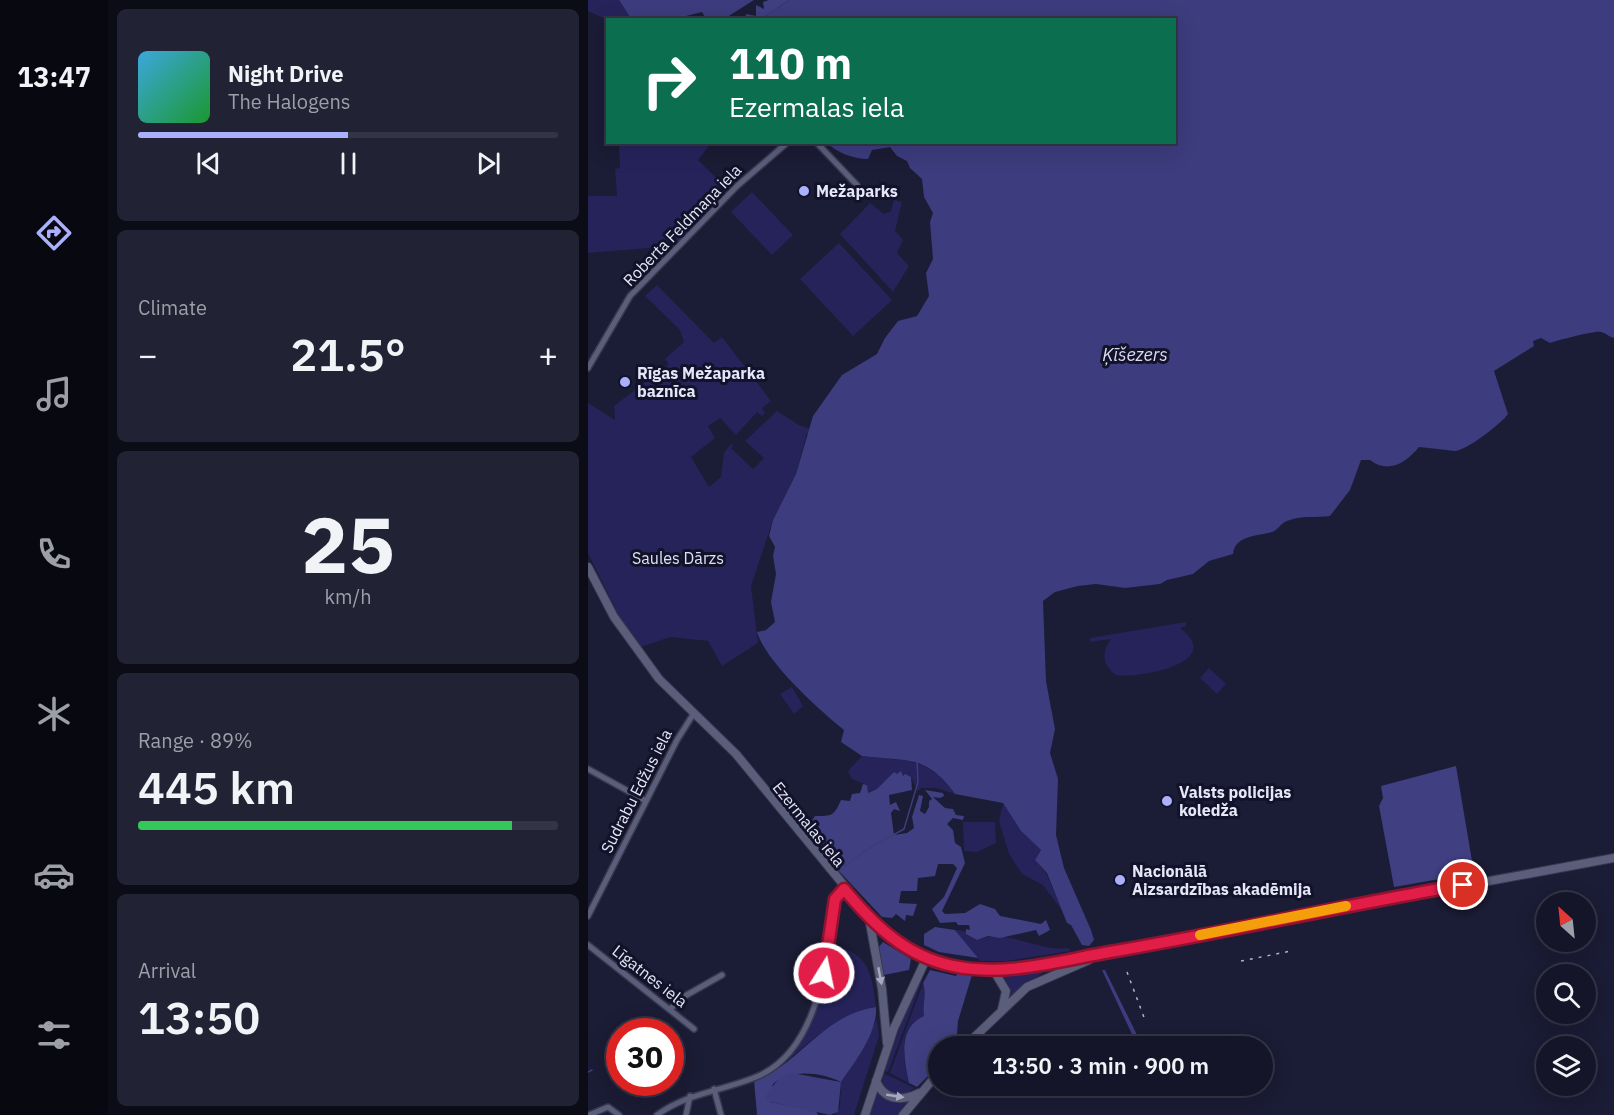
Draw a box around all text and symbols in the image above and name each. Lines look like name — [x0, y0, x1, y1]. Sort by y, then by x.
text: 110 m — [729, 36, 852, 91]
icon: right — [630, 42, 708, 120]
text: 13:47 — [17, 59, 91, 94]
text: Night Drive — [228, 59, 344, 88]
text: The Halogens — [228, 88, 350, 115]
text: Ezermalas iela — [729, 89, 904, 124]
icon: previous — [192, 147, 225, 180]
icon: pause — [332, 147, 365, 180]
icon: next — [472, 147, 505, 180]
street label: Roberta Feldmaņa iela — [619, 160, 746, 291]
place label: Mežaparks — [816, 181, 898, 201]
marker: Mežaparks — [797, 184, 811, 198]
icon: directions — [33, 212, 75, 254]
text: Climate — [138, 294, 207, 321]
text: 21.5° — [290, 325, 406, 383]
text: − — [138, 333, 158, 376]
text: + — [538, 333, 558, 376]
water label: Ķīšezers — [1102, 343, 1168, 366]
place label: Rīgas Mežaparka baznīca — [637, 363, 765, 401]
icon: music — [33, 373, 75, 415]
marker: Rīgas Mežaparka baznīca — [618, 375, 632, 389]
text: 25 — [301, 493, 395, 594]
icon: phone — [33, 533, 75, 575]
park label: Saules Dārzs — [632, 548, 724, 568]
text: km/h — [324, 583, 372, 610]
icon: climate — [33, 693, 75, 735]
street label: Sudrabu Edžus iela — [596, 725, 676, 856]
text: Range · 89% — [138, 727, 253, 754]
text: 445 km — [138, 758, 295, 816]
street label: Ezermalas iela — [769, 777, 850, 871]
place label: Valsts policijas koledža — [1179, 782, 1291, 820]
marker: Valsts policijas koledža — [1160, 794, 1174, 808]
icon: car — [33, 854, 75, 896]
pin — [1437, 859, 1488, 910]
place label: Nacionālā Aizsardzības akadēmija — [1132, 861, 1311, 899]
icon: arrive — [1446, 868, 1479, 901]
marker: Nacionālā Aizsardzības akadēmija — [1113, 873, 1127, 887]
north arrow — [1536, 892, 1596, 952]
map controls — [1536, 892, 1596, 1096]
street label: Līgatnes iela — [608, 941, 692, 1012]
position arrow — [792, 941, 856, 1005]
text: Arrival — [138, 957, 196, 984]
button: search — [1536, 964, 1596, 1024]
one-way arrow — [876, 966, 885, 985]
text: 13:50 — [138, 988, 260, 1046]
icon: filters — [33, 1014, 75, 1056]
speed limit sign: 30 — [606, 1018, 684, 1096]
button: layers — [1536, 1036, 1596, 1096]
text: 13:50 · 3 min · 900 m — [992, 1051, 1209, 1080]
one-way arrow — [886, 1092, 905, 1101]

